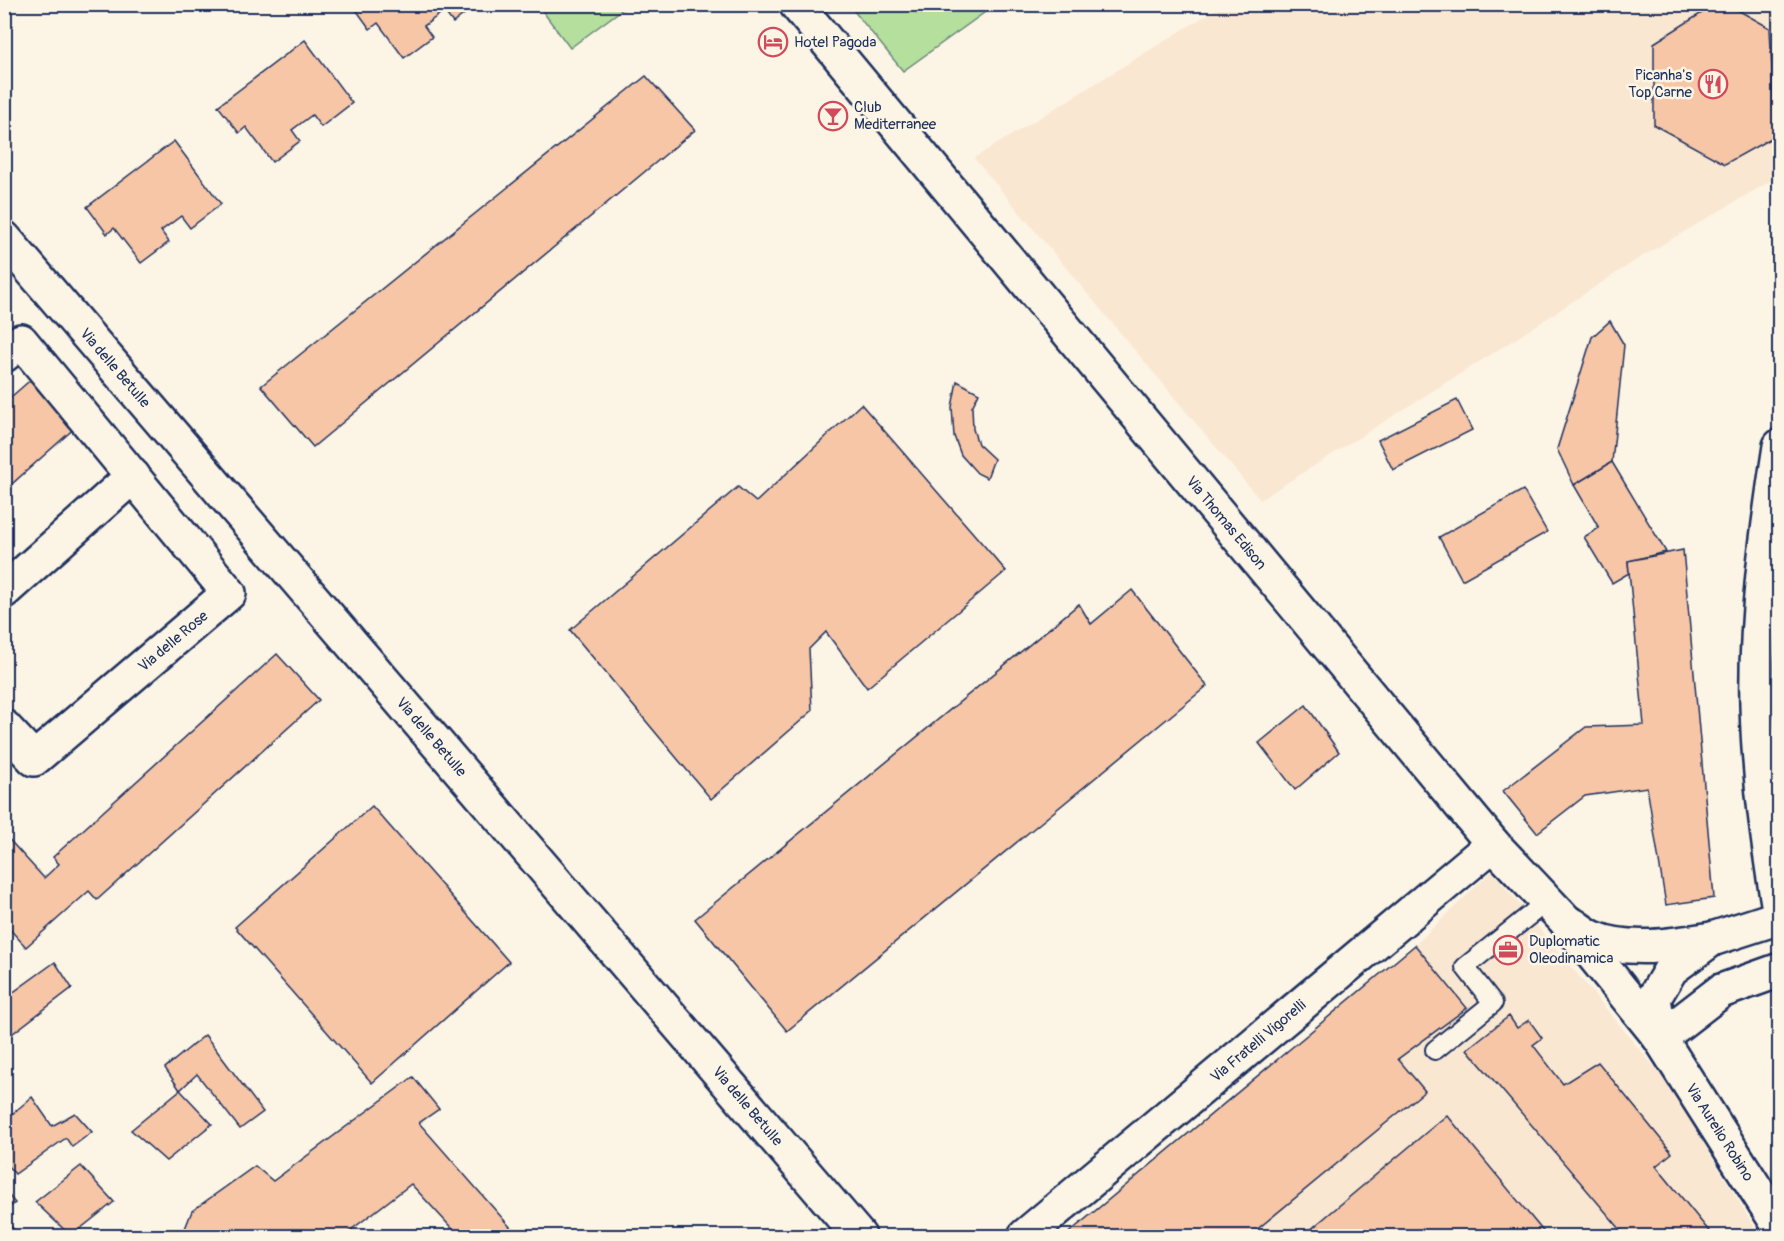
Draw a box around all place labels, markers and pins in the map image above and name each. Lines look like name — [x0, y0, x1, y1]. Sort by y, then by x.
hotel icon: Hotel Pagoda — [757, 26, 789, 58]
place label: Hotel Pagoda — [794, 33, 876, 52]
place label: Picanha's Top Carne — [1628, 66, 1693, 102]
restaurant icon: Picanha's Top Carne — [1697, 68, 1729, 100]
place label: Club Mediterranee — [854, 98, 937, 134]
bar icon: Club Mediterranee — [817, 100, 849, 132]
place label: Duplomatic Oleodinamica — [1529, 932, 1614, 968]
office icon: Duplomatic Oleodinamica — [1492, 934, 1524, 966]

